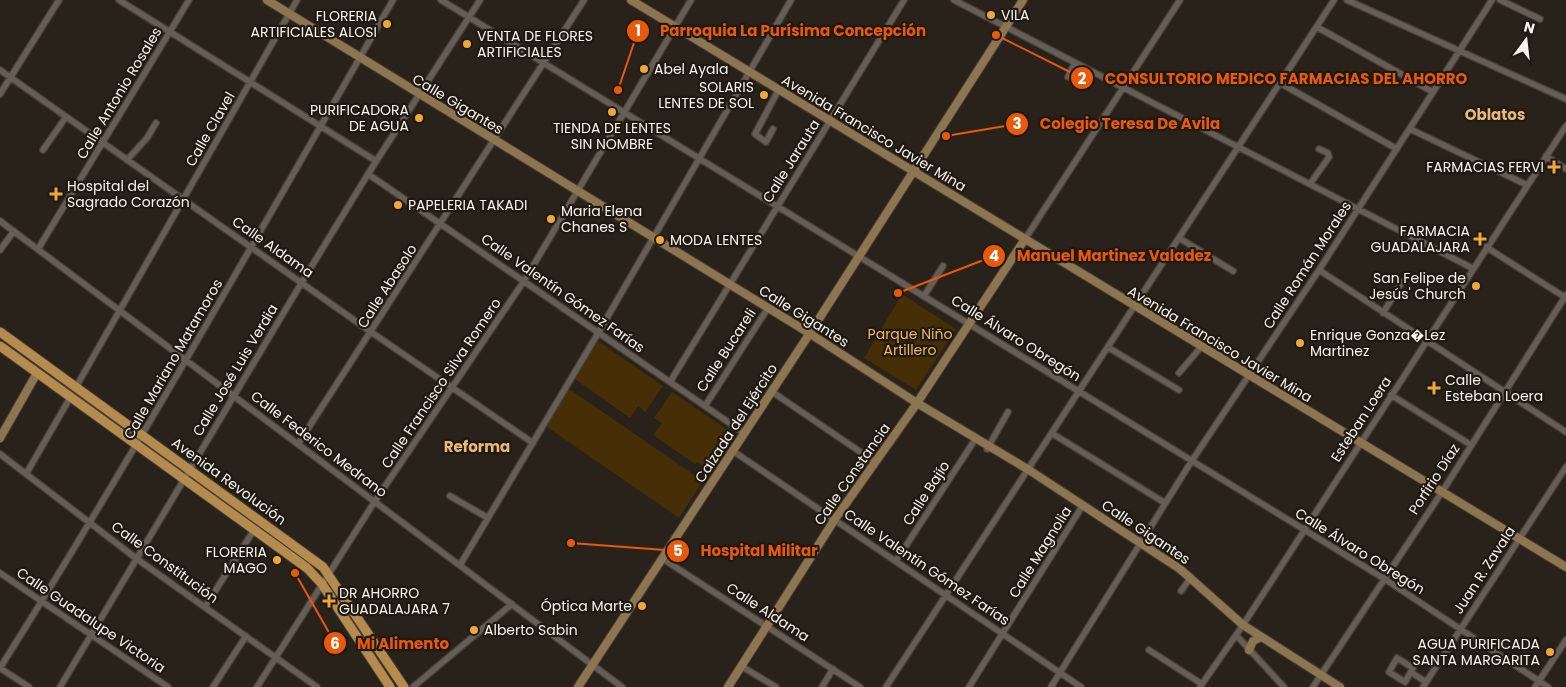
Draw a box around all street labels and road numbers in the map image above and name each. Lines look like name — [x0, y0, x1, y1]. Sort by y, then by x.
street label: Calle Antonio Rosales — [72, 23, 166, 163]
street label: Calle Gigantes — [409, 69, 507, 139]
street label: Avenida Francisco Javier Mina — [778, 70, 970, 196]
street label: Calle Clavel — [181, 88, 239, 170]
street label: Calle Jarauta — [757, 116, 825, 206]
street label: Calle Román Morales — [1258, 197, 1356, 333]
street label: Calle Aldama — [228, 211, 318, 283]
street label: Calle Valentín Gómez Farías — [477, 229, 649, 357]
street label: Calle Abasolo — [352, 240, 422, 332]
street label: Calle Mariano Matamoros — [119, 275, 227, 443]
street label: Calle Gigantes — [755, 280, 853, 352]
street label: Avenida Francisco Javier Mina — [1124, 281, 1316, 407]
street label: Calle Álvaro Obregón — [947, 290, 1085, 386]
street label: Calle Francisco Silva Romero — [376, 294, 506, 472]
street label: Calle José Luis Verdia — [188, 300, 282, 440]
street label: Calle Bucareli — [692, 304, 760, 396]
street label: Calzada del Ejército — [690, 360, 782, 486]
street label: Esteban Loera — [1326, 372, 1396, 466]
street label: Calle Federico Medrano — [247, 386, 391, 502]
street label: Calle Constancia — [809, 419, 895, 529]
street label: Avenida Revolución — [168, 433, 290, 529]
street label: Porfirio Díaz — [1404, 440, 1464, 518]
street label: Calle Bajío — [898, 457, 954, 529]
street label: Calle Gigantes — [1098, 495, 1194, 569]
street label: Calle Magnolia — [1004, 502, 1076, 602]
street label: Calle Álvaro Obregón — [1291, 503, 1429, 599]
street label: Calle Valentín Gómez Farías — [840, 504, 1014, 630]
street label: Calle Constitución — [107, 516, 223, 608]
street label: Juan R. Zavala — [1448, 522, 1520, 618]
street label: Calle Guadalupe Victoria — [13, 563, 169, 677]
street label: Calle Aldama — [723, 578, 813, 646]

